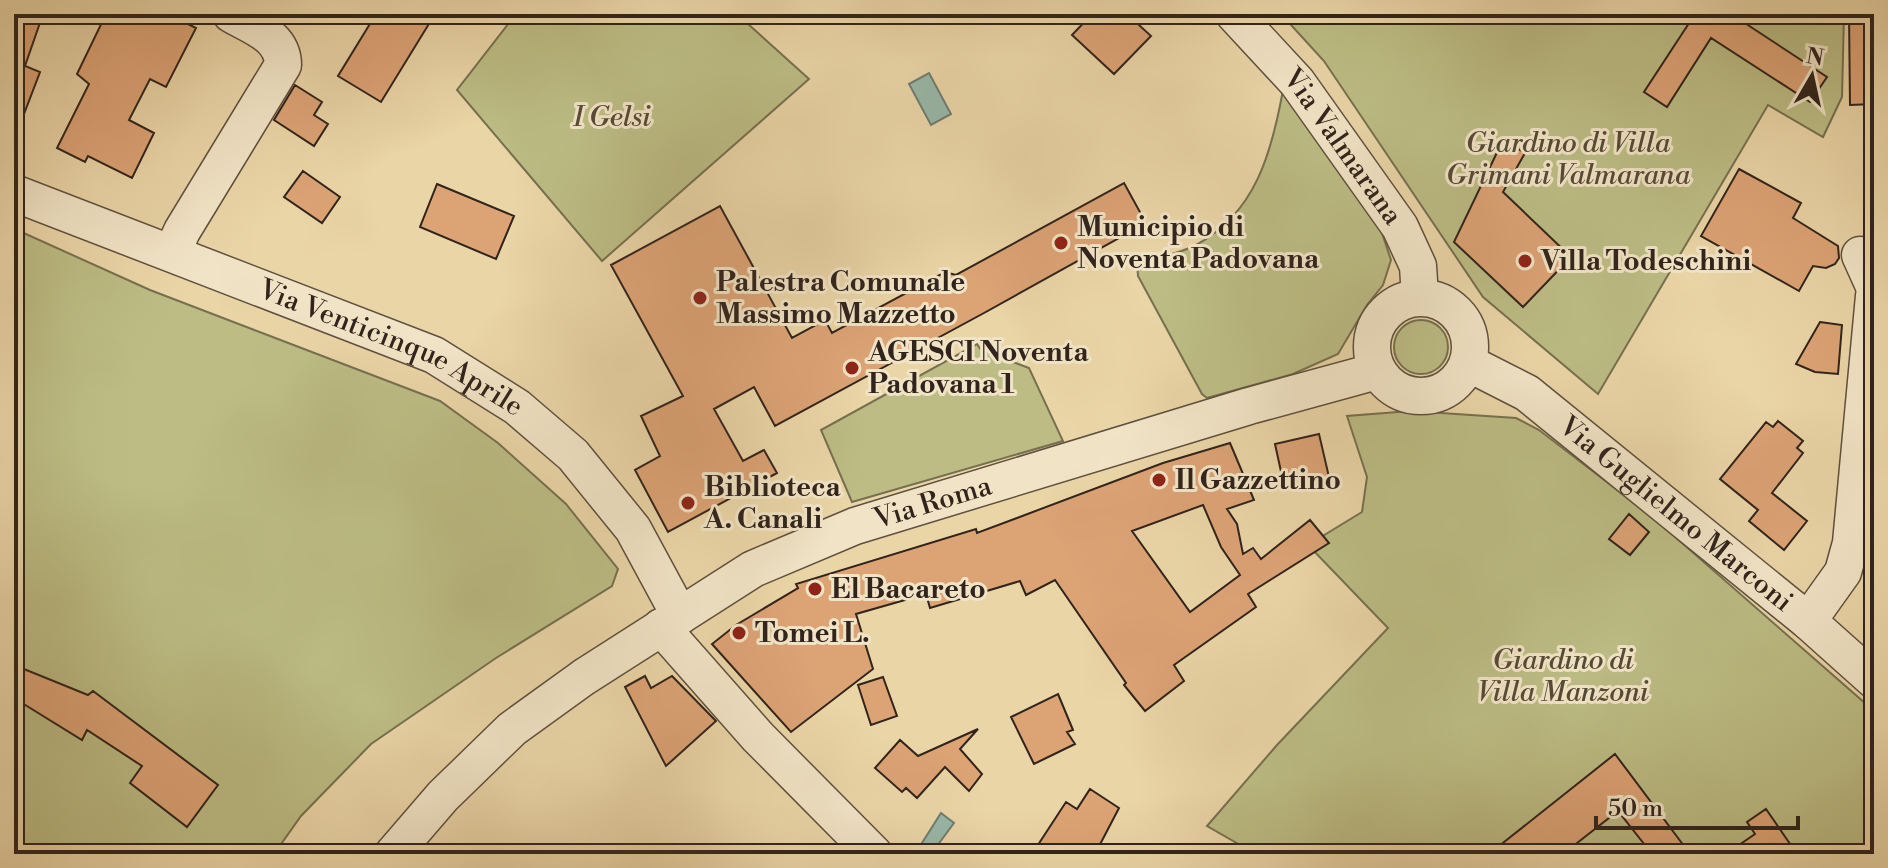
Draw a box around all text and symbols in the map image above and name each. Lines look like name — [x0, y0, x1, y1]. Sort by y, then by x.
north arrow — [1772, 36, 1852, 116]
text: N — [1804, 43, 1826, 73]
street label: Via Valmarana — [1275, 60, 1411, 232]
park label: I Gelsi — [572, 100, 651, 135]
park label: Giardino di Villa Grimani Valmarana — [1446, 126, 1691, 193]
place label: Municipio di Noventa Padovana — [1077, 210, 1320, 277]
marker: Municipio di Noventa Padovana — [1052, 234, 1070, 252]
place label: Villa Todeschini — [1540, 244, 1751, 279]
marker: Villa Todeschini — [1516, 252, 1534, 270]
place label: Palestra Comunale Massimo Mazzetto — [716, 265, 965, 332]
street label: Via Venticinque Aprile — [253, 271, 530, 424]
marker: Palestra Comunale Massimo Mazzetto — [691, 289, 709, 307]
place label: AGESCI Noventa Padovana 1 — [867, 335, 1089, 402]
marker: AGESCI Noventa Padovana 1 — [843, 359, 861, 377]
street label: Via Guglielmo Marconi — [1551, 408, 1800, 619]
place label: Il Gazzettino — [1175, 463, 1341, 498]
street label: Via Roma — [869, 468, 997, 537]
place label: Biblioteca A. Canali — [703, 470, 842, 537]
marker: Il Gazzettino — [1150, 471, 1168, 489]
marker: Biblioteca A. Canali — [679, 494, 697, 512]
place label: El Bacareto — [831, 572, 986, 607]
marker: El Bacareto — [806, 580, 824, 598]
place label: Tomei L. — [755, 616, 870, 651]
marker: Tomei L. — [730, 624, 748, 642]
park label: Giardino di Villa Manzoni — [1477, 643, 1649, 710]
scale bar — [1596, 780, 1798, 830]
text: 50 m — [1608, 794, 1663, 824]

